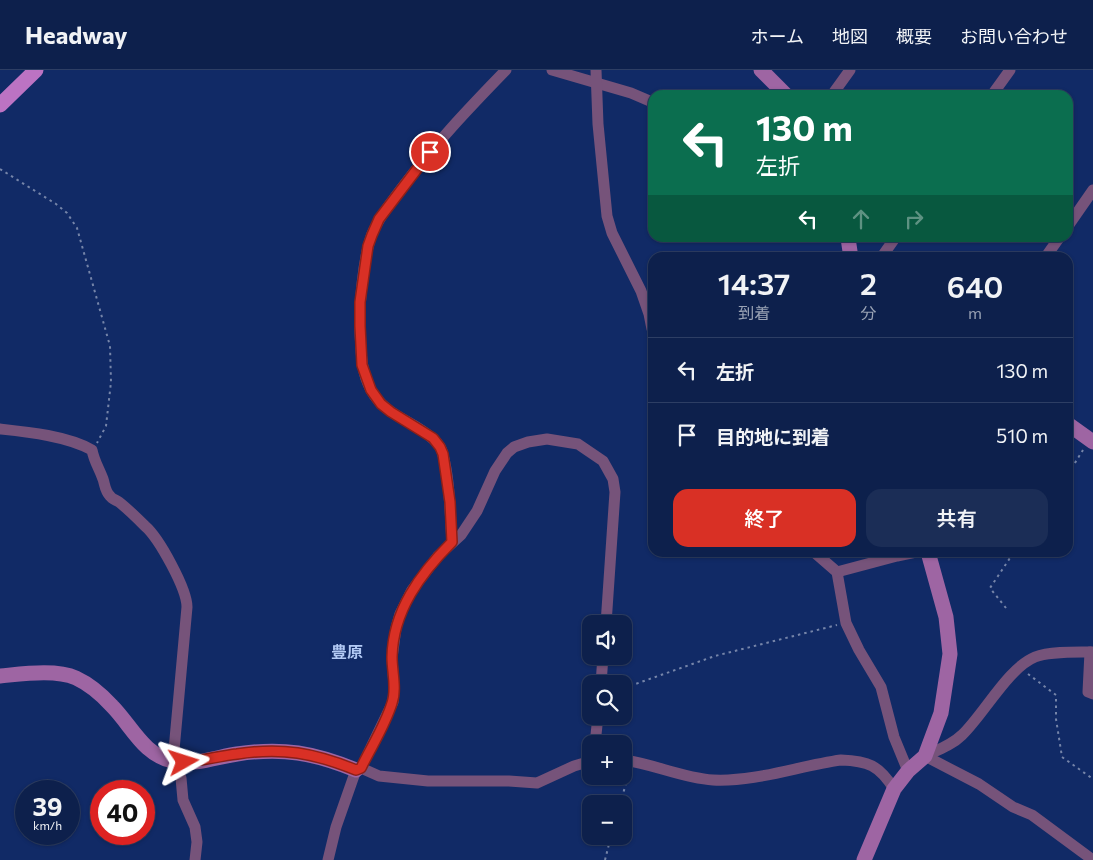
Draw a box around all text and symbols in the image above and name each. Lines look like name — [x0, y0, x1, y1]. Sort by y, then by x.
text: Headway — [25, 20, 128, 49]
text: ホーム — [751, 25, 804, 47]
text: 地図 — [832, 25, 868, 47]
text: 概要 — [896, 25, 932, 47]
text: お問い合わせ — [960, 25, 1068, 47]
text: 130 m — [756, 105, 853, 148]
icon: left — [673, 110, 738, 175]
pin — [409, 131, 451, 173]
icon: arrive — [416, 138, 444, 166]
text: 左折 — [756, 152, 800, 179]
icon: left — [794, 205, 822, 233]
icon: ahead — [847, 205, 875, 233]
icon: right — [900, 205, 928, 233]
text: 14:37 — [718, 264, 790, 301]
text: 2 — [860, 264, 877, 301]
text: 640 — [947, 267, 1003, 304]
text: 到着 — [738, 303, 770, 322]
text: 分 — [861, 303, 877, 322]
text: m — [968, 303, 982, 322]
icon: left — [673, 356, 701, 384]
text: 130 m — [996, 359, 1048, 382]
text: 左折 — [716, 360, 754, 383]
icon: arrive — [673, 421, 701, 449]
text: 510 m — [996, 424, 1048, 447]
text: 目的地に到着 — [716, 425, 830, 448]
button: 終了 — [673, 489, 856, 547]
button: 共有 — [866, 489, 1048, 547]
map controls — [582, 615, 632, 845]
button: sound — [582, 615, 632, 665]
district label: 豊原 — [331, 642, 363, 661]
button: search — [582, 675, 632, 725]
position arrow — [157, 735, 209, 787]
button: + — [582, 735, 632, 785]
speed limit sign: 40 — [90, 780, 155, 845]
text: 39 — [33, 791, 63, 821]
button: − — [582, 795, 632, 845]
text: km/h — [33, 818, 62, 832]

